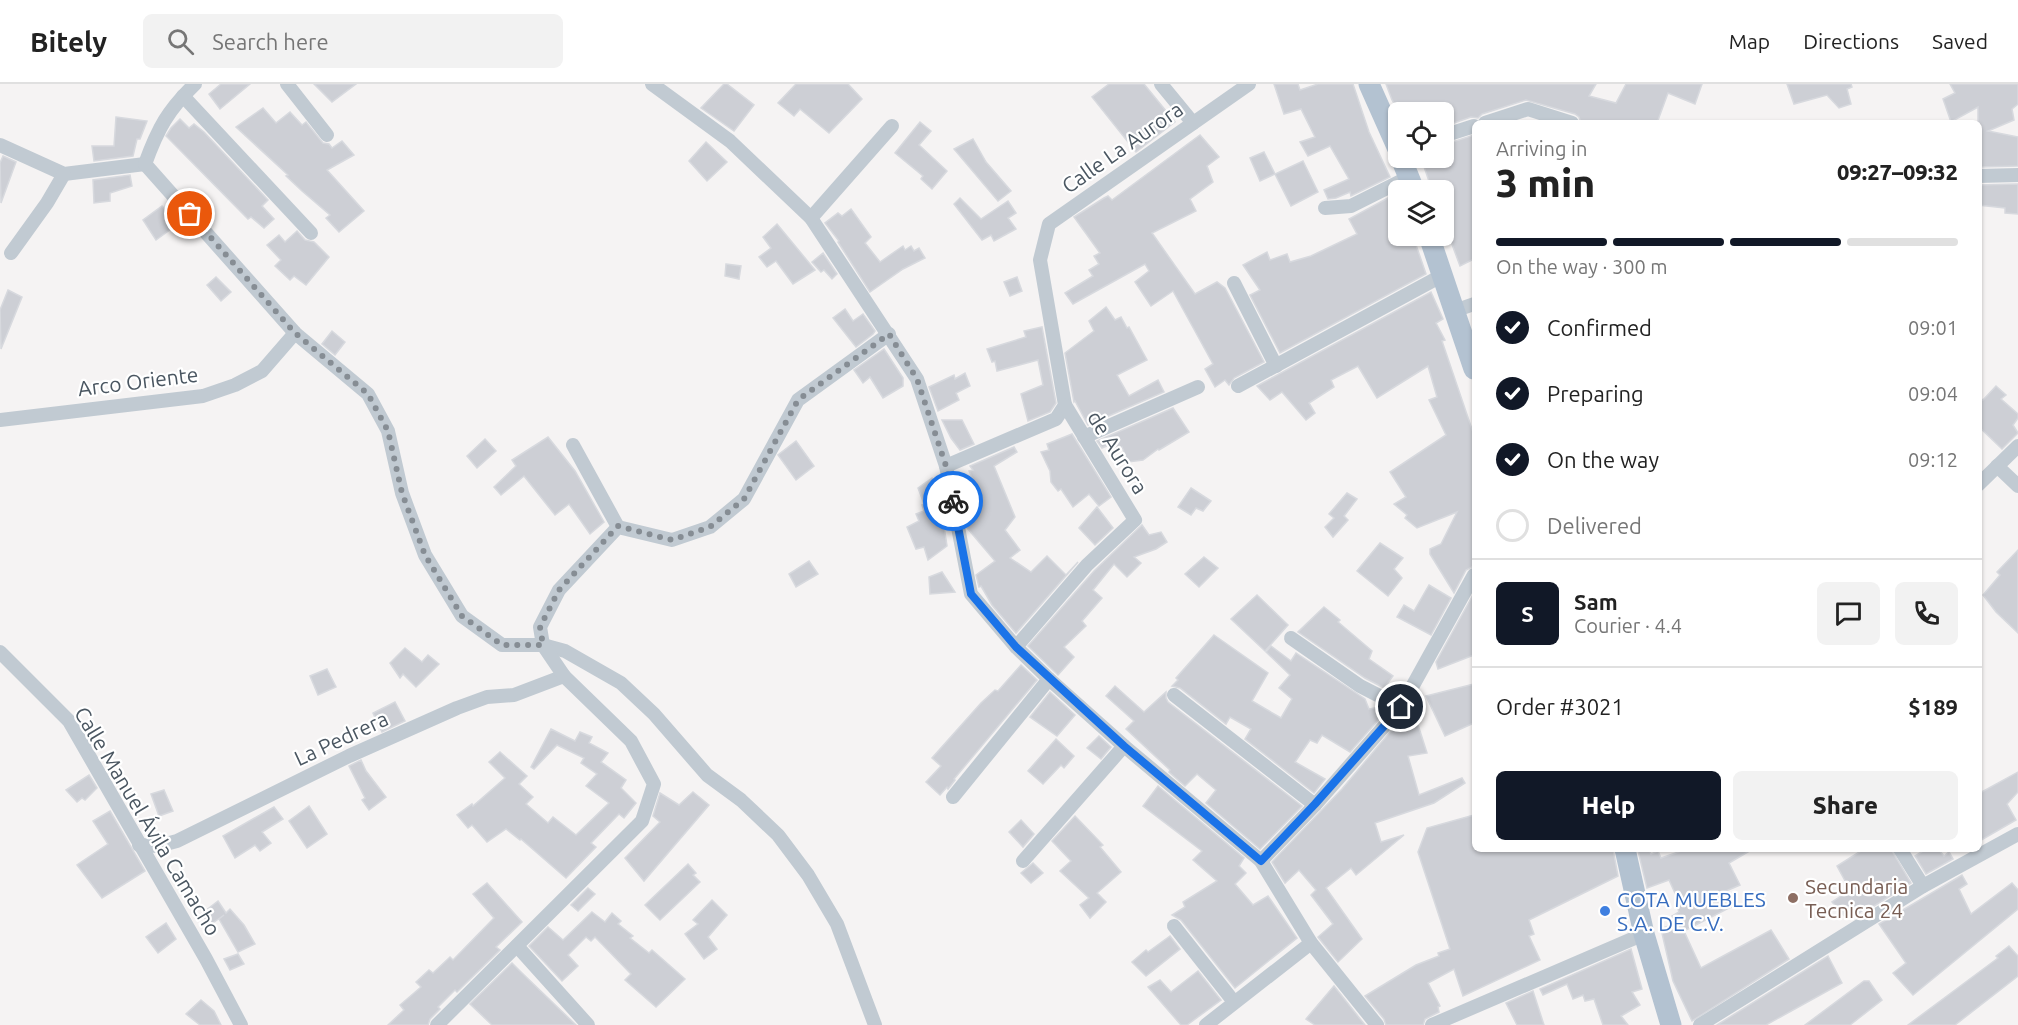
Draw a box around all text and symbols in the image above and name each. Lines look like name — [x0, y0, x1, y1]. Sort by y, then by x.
search box — [143, 14, 563, 68]
icon: search — [164, 25, 197, 58]
text: Bitely — [30, 26, 107, 57]
text: Search here — [212, 29, 329, 54]
text: Map — [1729, 29, 1770, 53]
text: Directions — [1803, 29, 1899, 53]
text: Saved — [1932, 29, 1988, 53]
street label: Calle La Aurora — [1057, 96, 1187, 198]
map controls — [1388, 102, 1454, 246]
button: locate — [1388, 102, 1454, 168]
text: Arriving in — [1496, 137, 1587, 160]
text: 09:27–09:32 — [1837, 159, 1958, 184]
text: 3 min — [1496, 161, 1595, 204]
button: layers — [1388, 180, 1454, 246]
pin — [164, 188, 215, 239]
icon: bag — [173, 197, 206, 230]
text: On the way · 300 m — [1496, 255, 1668, 278]
icon: check — [1496, 311, 1529, 344]
text: Confirmed — [1547, 315, 1652, 340]
text: 09:01 — [1908, 316, 1958, 339]
street label: Arco Oriente — [76, 362, 200, 400]
icon: check — [1496, 377, 1529, 410]
text: Preparing — [1547, 381, 1644, 406]
text: 09:04 — [1908, 382, 1958, 405]
street label: de Aurora — [1083, 406, 1153, 498]
icon: check — [1496, 443, 1529, 476]
text: On the way — [1547, 447, 1659, 472]
text: 09:12 — [1908, 448, 1958, 471]
courier — [923, 471, 983, 531]
icon: bike — [937, 485, 970, 518]
text: Delivered — [1547, 513, 1642, 538]
button: chat — [1817, 582, 1880, 645]
button: phone — [1895, 582, 1958, 645]
text: Sam — [1574, 589, 1618, 614]
text: S — [1521, 601, 1534, 626]
text: Courier · 4.4 — [1574, 614, 1682, 637]
pin — [1375, 681, 1426, 732]
icon: home — [1384, 690, 1417, 723]
text: Order #3021 — [1496, 694, 1624, 719]
text: $189 — [1908, 694, 1958, 719]
street label: Calle Manuel Ávila Camacho — [70, 702, 226, 940]
street label: La Pedrera — [290, 706, 392, 770]
button: Help — [1496, 771, 1721, 840]
button: Share — [1733, 771, 1958, 840]
place label: Secundaria Tecnica 24 — [1805, 874, 1908, 922]
place label: COTA MUEBLES S.A. DE C.V. — [1617, 887, 1766, 935]
marker: Secundaria Tecnica 24 — [1786, 891, 1800, 905]
marker: COTA MUEBLES S.A. DE C.V. — [1598, 904, 1612, 918]

